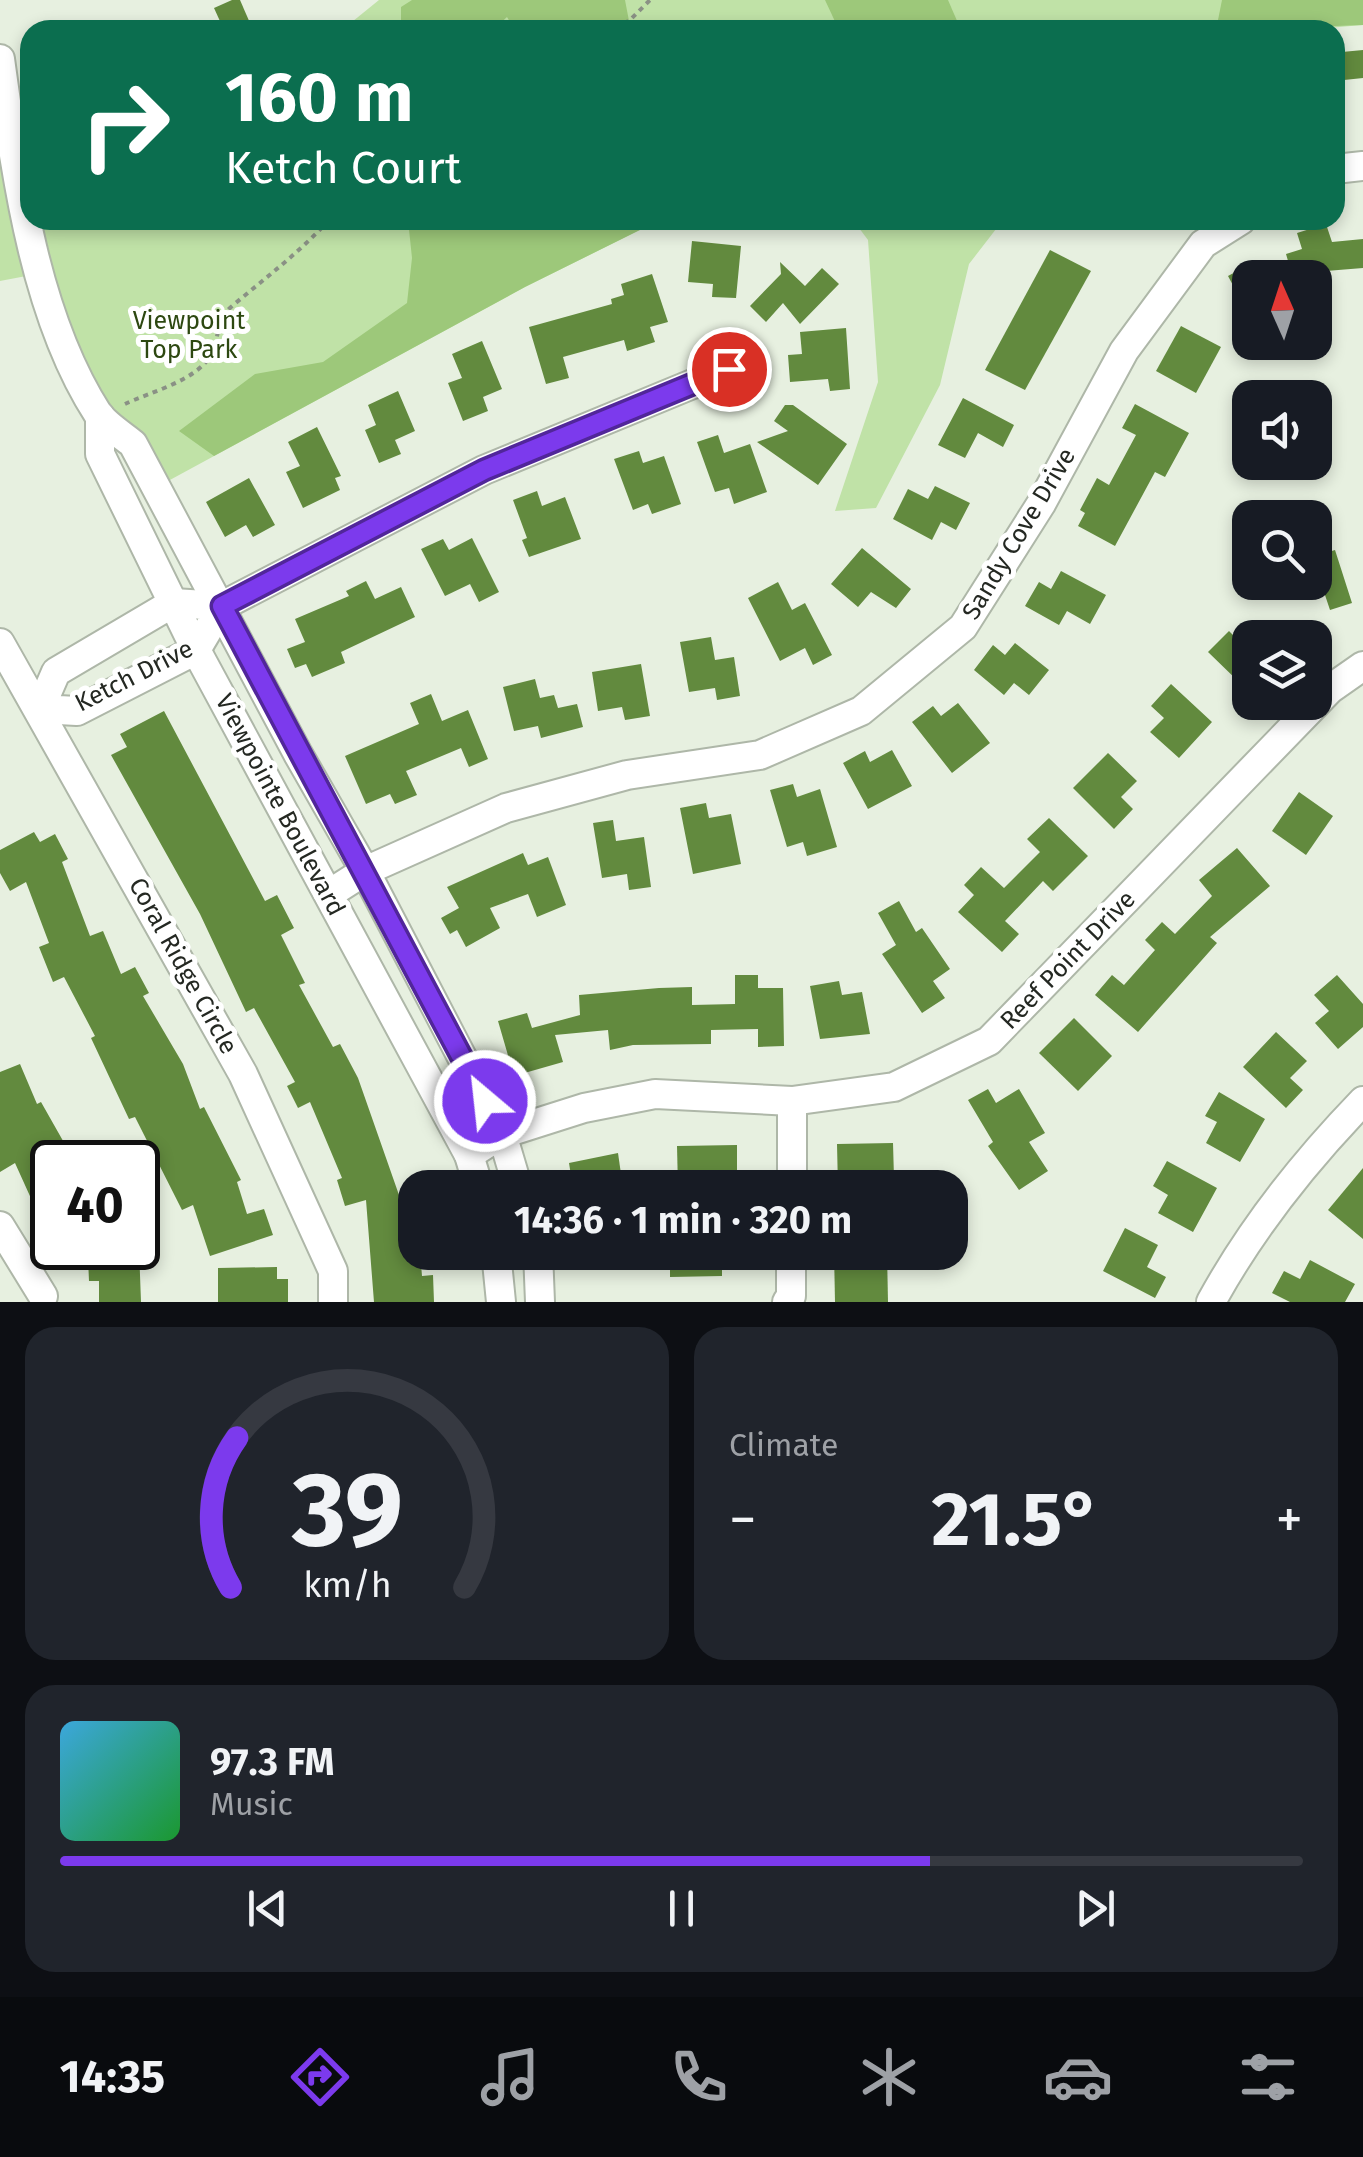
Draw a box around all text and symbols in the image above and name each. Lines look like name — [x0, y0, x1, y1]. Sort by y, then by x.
text: 160 m — [225, 56, 414, 140]
icon: right — [60, 60, 190, 190]
text: Ketch Court — [225, 141, 461, 195]
north arrow — [1232, 260, 1332, 360]
map controls — [1232, 260, 1332, 720]
park label: Viewpoint Top Park — [133, 306, 246, 365]
pin — [687, 327, 772, 412]
icon: arrive — [702, 342, 757, 397]
button: sound — [1232, 380, 1332, 480]
street label: Sandy Cove Drive — [956, 443, 1082, 625]
button: search — [1232, 500, 1332, 600]
button: layers — [1232, 620, 1332, 720]
street label: Ketch Drive — [70, 633, 198, 719]
street label: Viewpointe Boulevard — [209, 689, 351, 921]
street label: Coral Ridge Circle — [122, 873, 244, 1059]
street label: Reef Point Drive — [994, 884, 1142, 1036]
position arrow — [433, 1049, 537, 1153]
speed limit sign: 40 — [30, 1140, 160, 1270]
text: 14:36 · 1 min · 320 m — [514, 1197, 852, 1243]
text: Climate — [729, 1426, 838, 1464]
text: 39 — [290, 1448, 403, 1573]
text: 21.5° — [931, 1475, 1101, 1565]
text: − — [729, 1487, 757, 1553]
text: + — [1276, 1487, 1303, 1553]
text: km/h — [303, 1564, 391, 1606]
text: 97.3 FM — [210, 1739, 335, 1785]
text: Music — [210, 1785, 293, 1823]
icon: previous — [240, 1881, 295, 1936]
icon: pause — [654, 1881, 709, 1936]
icon: next — [1068, 1881, 1123, 1936]
icon: directions — [285, 2042, 355, 2112]
icon: music — [475, 2042, 545, 2112]
icon: phone — [664, 2042, 734, 2112]
icon: climate — [854, 2042, 924, 2112]
icon: car — [1043, 2042, 1113, 2112]
icon: filters — [1233, 2042, 1303, 2112]
text: 14:35 — [60, 2050, 165, 2104]

